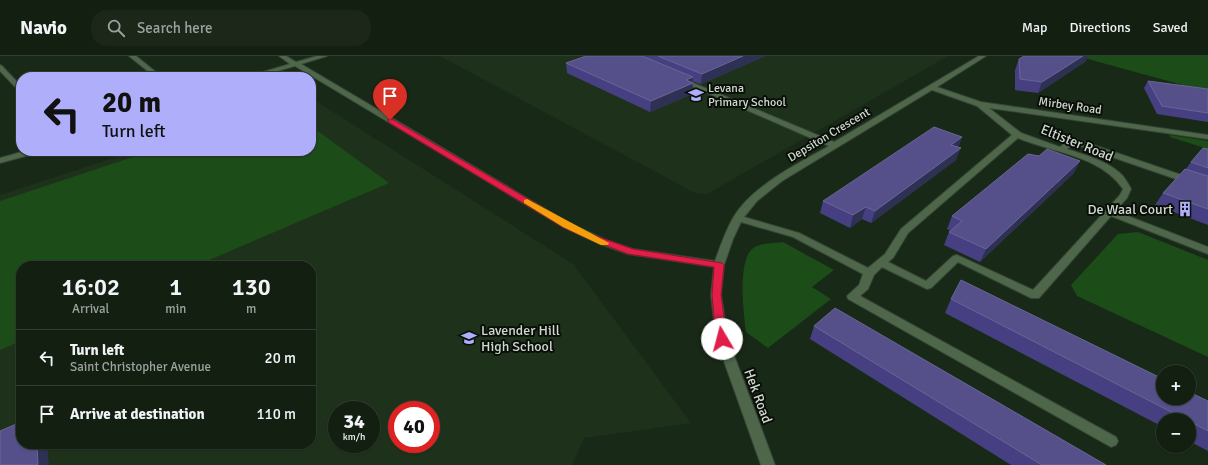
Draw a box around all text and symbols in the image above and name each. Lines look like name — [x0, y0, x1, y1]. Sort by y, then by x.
search box — [91, 10, 371, 46]
text: Navio — [20, 16, 67, 40]
icon: search — [105, 17, 127, 39]
text: Search here — [137, 19, 213, 37]
text: Map — [1022, 19, 1048, 36]
text: Directions — [1070, 19, 1131, 36]
text: Saved — [1153, 19, 1188, 36]
pin — [373, 79, 407, 120]
place label: Levana Primary School — [708, 81, 786, 110]
icon: arrive — [379, 85, 401, 107]
text: 20 m — [102, 86, 161, 120]
school or university icon: Levana Primary School — [687, 86, 705, 104]
icon: left — [36, 88, 88, 140]
street label: Mirbey Road — [1038, 94, 1102, 118]
street label: Depsiton Crescent — [785, 105, 873, 165]
text: Turn left — [102, 120, 165, 142]
street label: Eltister Road — [1038, 121, 1116, 165]
building icon: De Waal Court — [1176, 200, 1194, 218]
place label: De Waal Court — [1087, 201, 1173, 218]
text: 16:02 — [61, 272, 120, 302]
text: 1 — [169, 272, 182, 302]
text: 130 — [232, 272, 271, 302]
text: Arrival — [72, 301, 109, 317]
text: min — [165, 301, 186, 317]
text: m — [246, 301, 256, 317]
position arrow — [701, 318, 743, 360]
place label: Lavender Hill High School — [481, 322, 560, 355]
school or university icon: Lavender Hill High School — [460, 329, 478, 347]
text: Turn left — [70, 341, 124, 359]
icon: left — [36, 347, 58, 369]
text: 20 m — [265, 349, 296, 367]
text: Saint Christopher Avenue — [70, 359, 211, 375]
map controls — [1156, 365, 1196, 453]
button: + — [1156, 365, 1196, 405]
street label: Hek Road — [740, 367, 776, 425]
speed limit sign: 40 — [388, 401, 440, 453]
icon: arrive — [36, 403, 58, 425]
text: Arrive at destination — [70, 405, 205, 423]
text: 110 m — [256, 405, 296, 423]
text: 34 — [343, 409, 365, 434]
button: − — [1156, 413, 1196, 453]
text: km/h — [343, 431, 365, 443]

